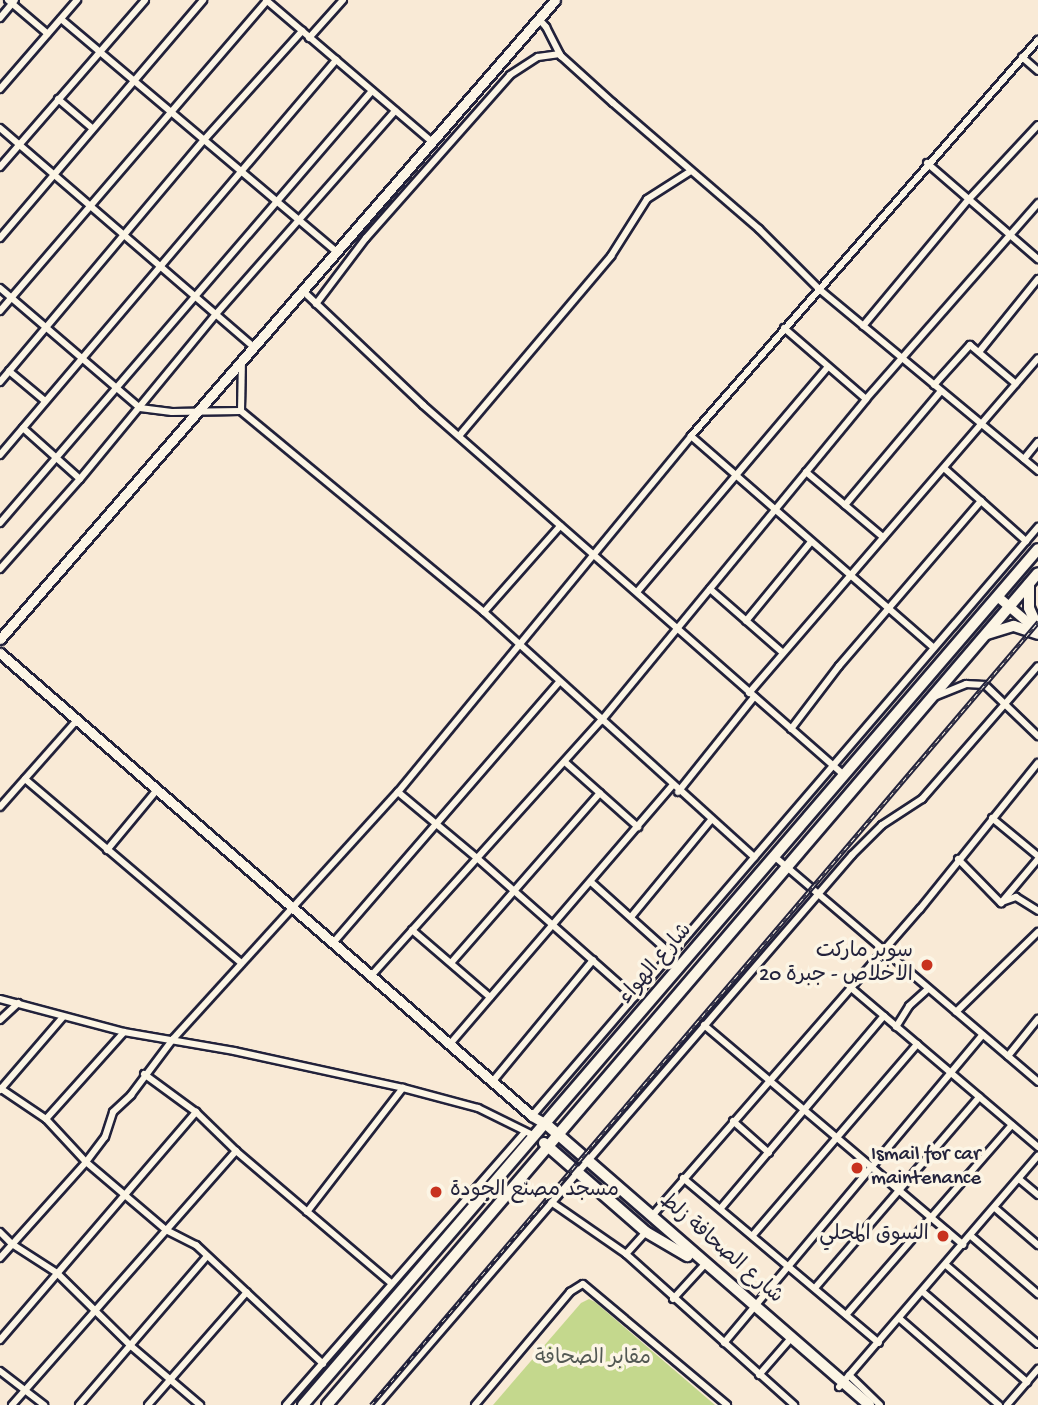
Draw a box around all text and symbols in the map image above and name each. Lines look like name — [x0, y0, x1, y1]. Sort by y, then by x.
street label: شارع الهواء — [615, 919, 699, 1011]
place label: سوبر ماركت الاخلاص - جبرة 20 — [759, 940, 913, 990]
marker: سوبر ماركت الاخلاص - جبرة 20 — [919, 957, 935, 973]
place label: Ismail for car maintenance — [871, 1143, 981, 1193]
marker: Ismail for car maintenance — [849, 1160, 865, 1176]
place label: مسجد مصنع الجودة — [450, 1179, 619, 1205]
marker: مسجد مصنع الجودة — [428, 1184, 444, 1200]
street label: شارع الصحافة زلط — [653, 1189, 787, 1311]
place label: السوق المحلي — [819, 1223, 929, 1249]
marker: السوق المحلي — [935, 1228, 951, 1244]
park label: مقابر الصحافة — [535, 1347, 651, 1373]

